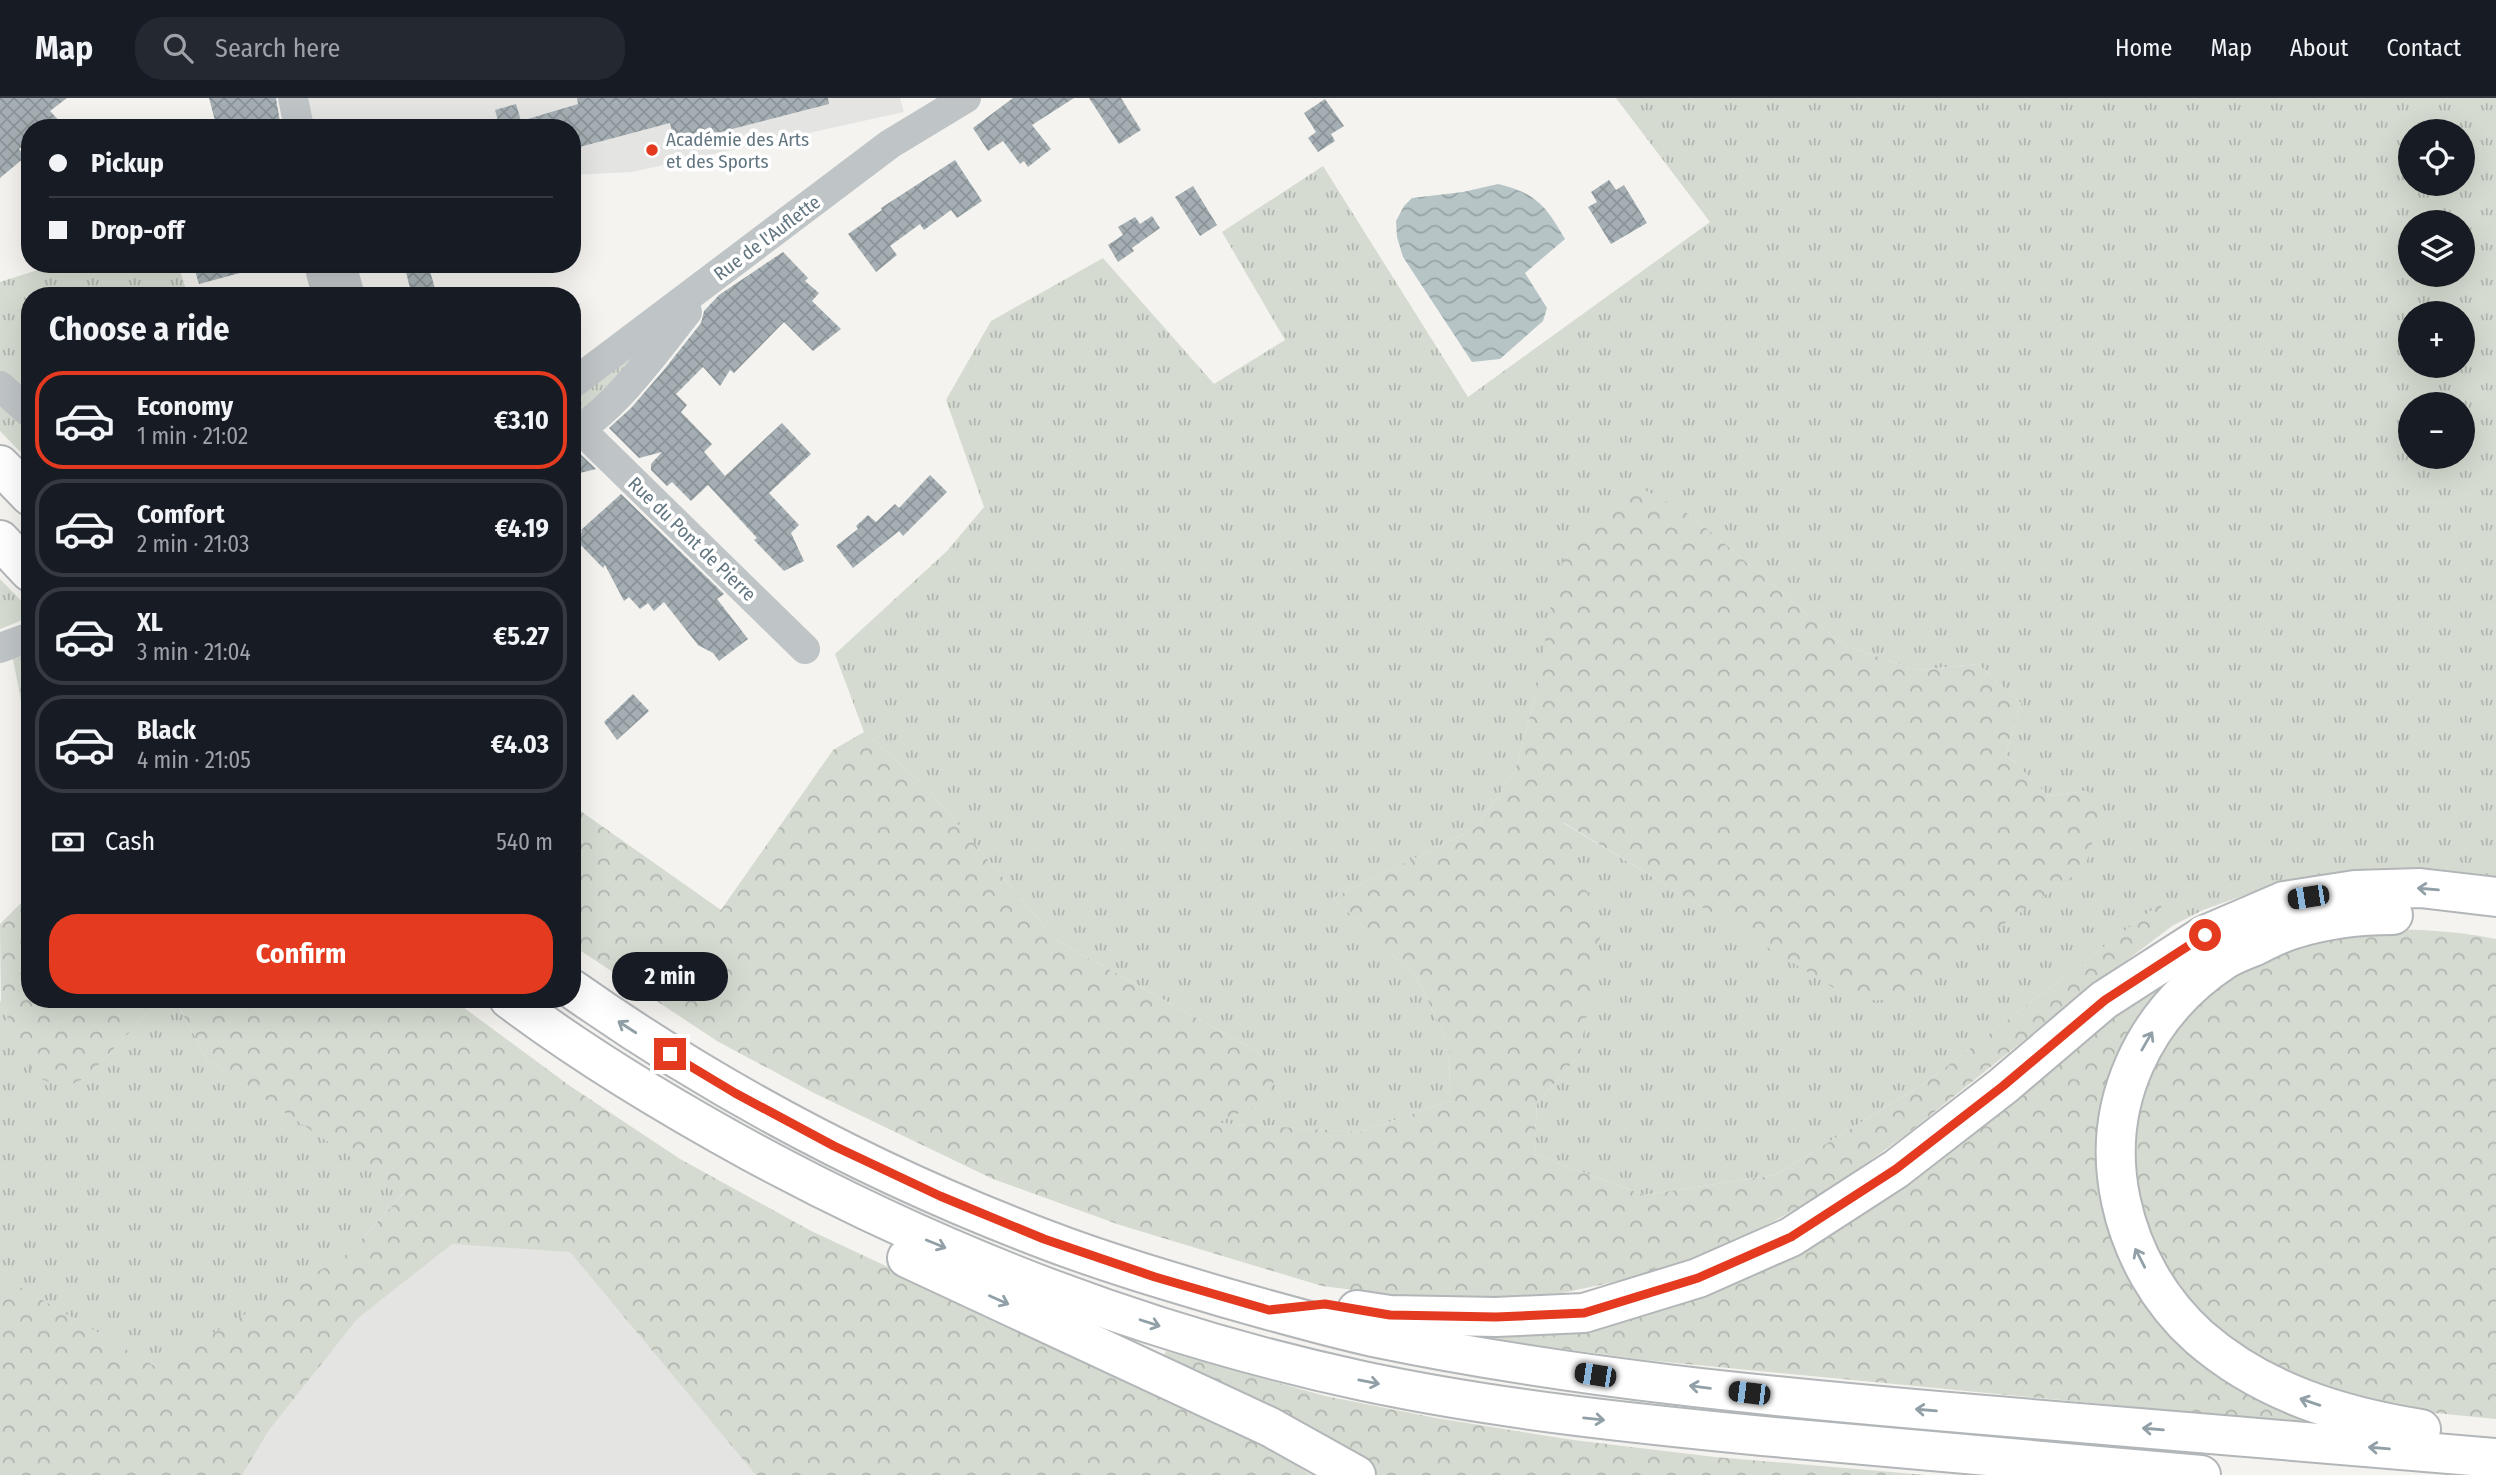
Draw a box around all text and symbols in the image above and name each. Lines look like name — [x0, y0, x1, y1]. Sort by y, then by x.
search box — [135, 17, 625, 80]
text: Map — [35, 28, 93, 68]
icon: search — [159, 29, 197, 67]
text: Search here — [215, 33, 340, 64]
text: Home — [2115, 34, 2172, 62]
text: Map — [2210, 34, 2252, 62]
text: About — [2290, 34, 2348, 62]
text: Contact — [2386, 34, 2461, 62]
map controls — [2398, 119, 2475, 469]
button: locate — [2398, 119, 2475, 196]
place label: Académie des Arts et des Sports — [666, 128, 809, 173]
marker: Académie des Arts et des Sports — [644, 142, 660, 158]
text: Pickup — [91, 148, 164, 179]
street label: Rue de l'Auflette — [709, 191, 825, 285]
button: layers — [2398, 210, 2475, 287]
text: Drop-off — [91, 215, 184, 246]
button: + — [2398, 301, 2475, 378]
text: Choose a ride — [49, 310, 230, 348]
icon: car — [53, 389, 116, 452]
text: Economy — [137, 391, 233, 422]
button: − — [2398, 392, 2475, 469]
text: €3.10 — [494, 405, 549, 436]
text: 1 min · 21:02 — [137, 422, 248, 450]
street label: Rue du Pont de Pierre — [623, 472, 761, 606]
icon: car — [53, 497, 116, 560]
text: Comfort — [137, 499, 225, 530]
text: €4.19 — [495, 513, 549, 544]
text: 2 min · 21:03 — [137, 530, 249, 558]
icon: car — [53, 605, 116, 668]
text: XL — [137, 607, 163, 638]
text: €5.27 — [493, 621, 549, 652]
text: 3 min · 21:04 — [137, 638, 251, 666]
icon: car — [53, 713, 116, 776]
text: Black — [137, 715, 196, 746]
text: €4.03 — [491, 729, 549, 760]
text: 4 min · 21:05 — [137, 746, 251, 774]
icon: cash — [49, 823, 87, 861]
text: Cash — [105, 826, 155, 857]
text: 540 m — [496, 828, 553, 856]
one-way arrow — [2418, 882, 2440, 895]
car — [2286, 883, 2331, 911]
button: Confirm — [49, 914, 553, 994]
route start — [2189, 919, 2221, 951]
callout: 2 min — [612, 953, 728, 1002]
text: 2 min — [645, 962, 696, 990]
one-way arrow — [617, 1020, 637, 1034]
one-way arrow — [2140, 1031, 2154, 1051]
route end — [654, 1038, 686, 1070]
one-way arrow — [925, 1238, 947, 1251]
one-way arrow — [2133, 1249, 2147, 1269]
one-way arrow — [988, 1294, 1009, 1307]
one-way arrow — [1138, 1318, 1160, 1330]
car — [1573, 1361, 1618, 1389]
one-way arrow — [1357, 1376, 1380, 1389]
one-way arrow — [1689, 1380, 1711, 1393]
car — [1727, 1380, 1772, 1406]
one-way arrow — [2299, 1395, 2321, 1407]
one-way arrow — [1915, 1403, 1938, 1416]
one-way arrow — [1582, 1413, 1604, 1426]
one-way arrow — [2142, 1422, 2164, 1435]
one-way arrow — [2368, 1441, 2391, 1454]

